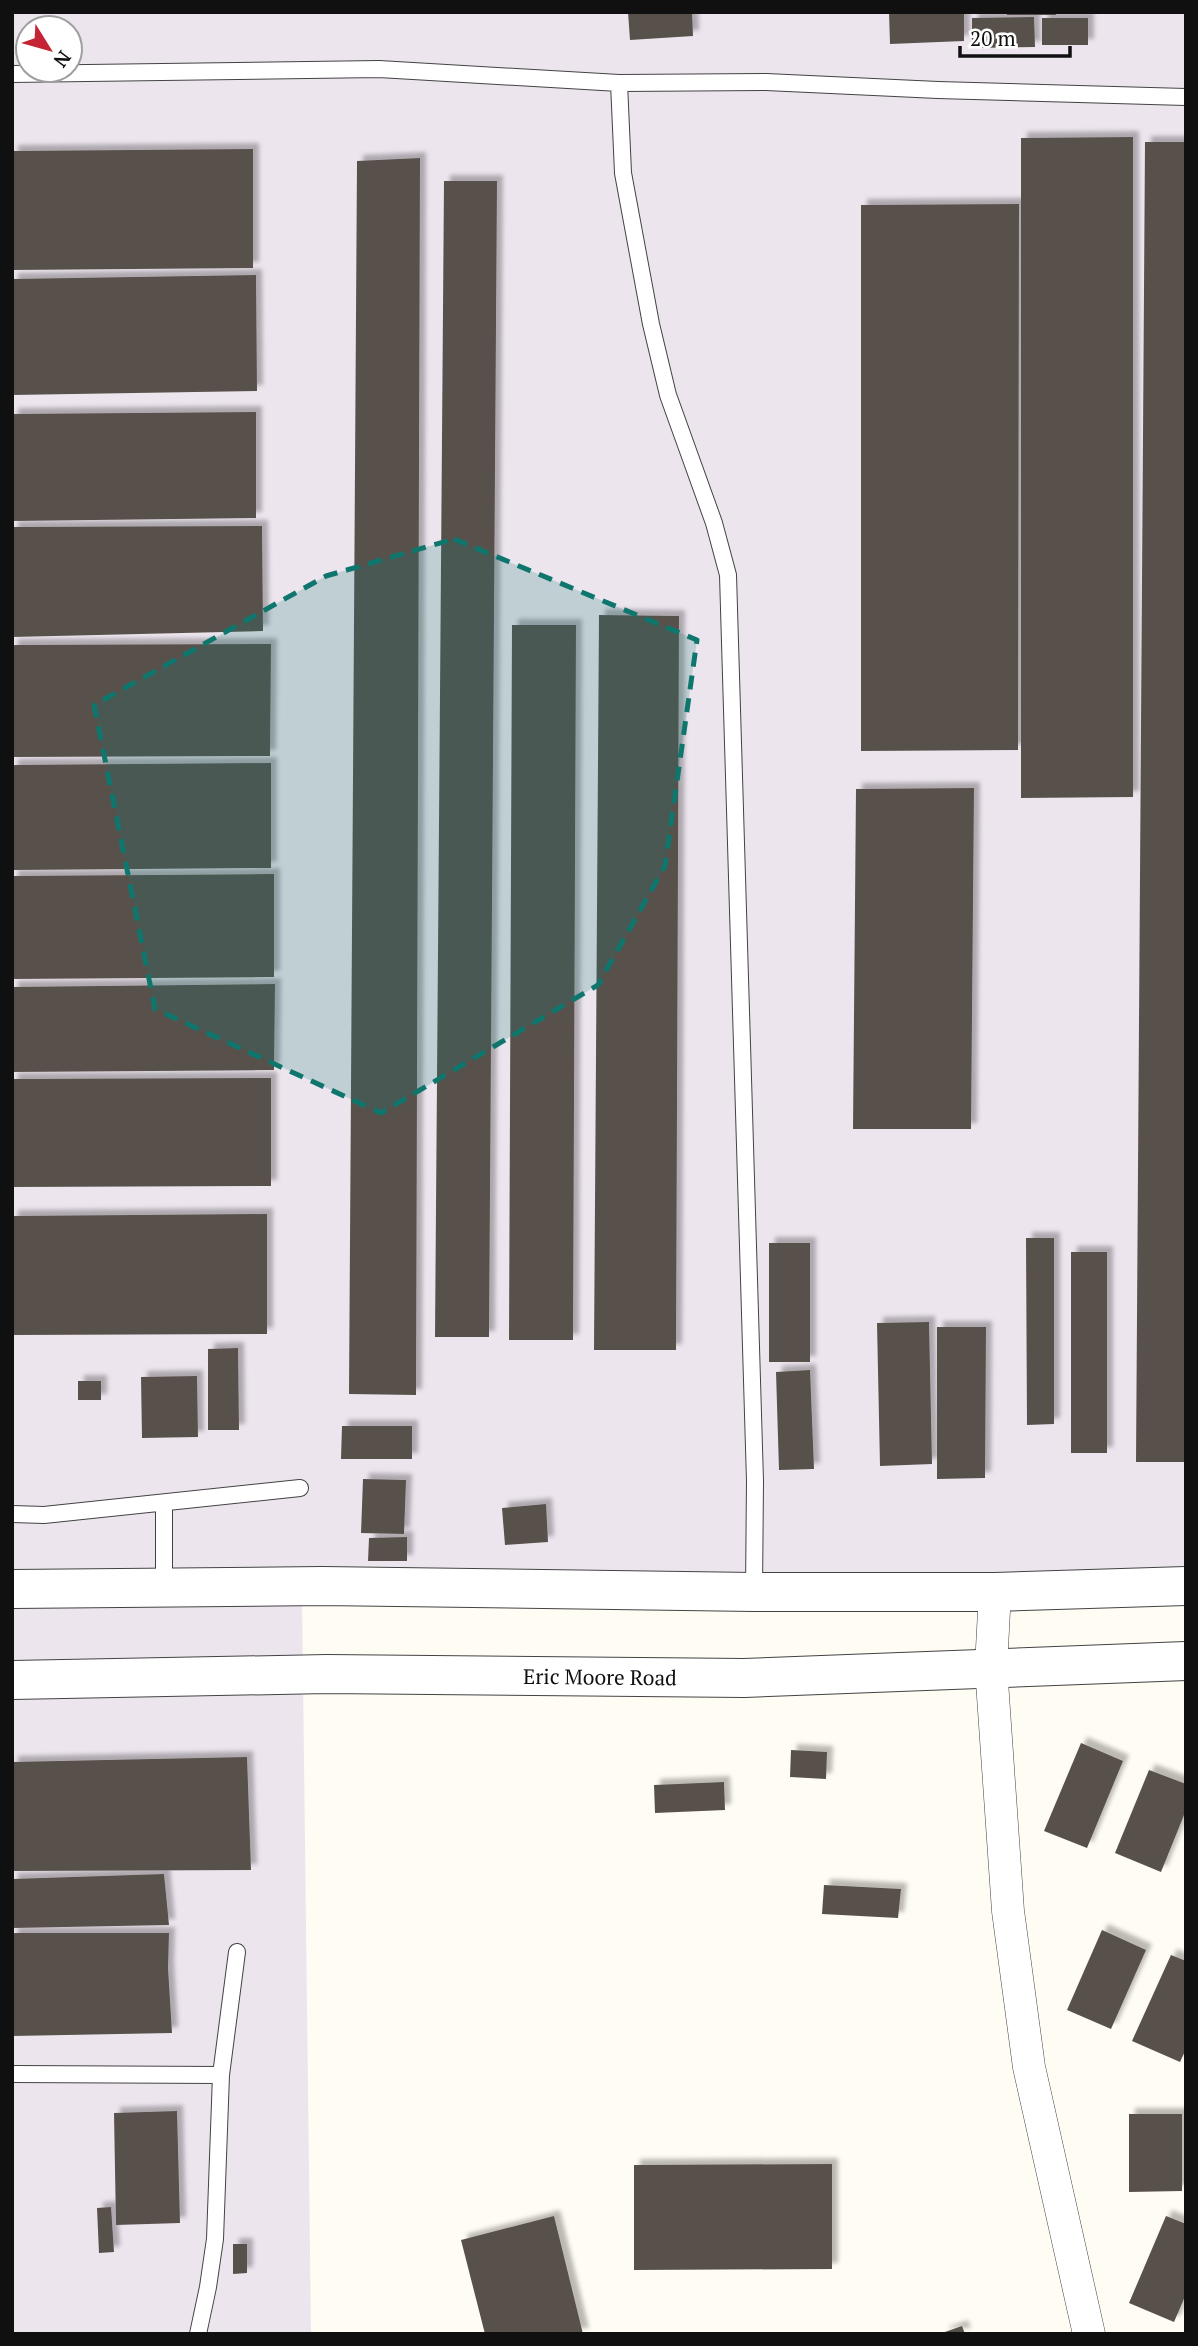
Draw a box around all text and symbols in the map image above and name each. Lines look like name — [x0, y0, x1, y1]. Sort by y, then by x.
north arrow — [14, 14, 84, 84]
scale bar — [960, 14, 1070, 58]
text: 20 m — [970, 24, 1016, 52]
text: N — [48, 46, 77, 73]
street label: Eric Moore Road — [523, 1662, 677, 1691]

